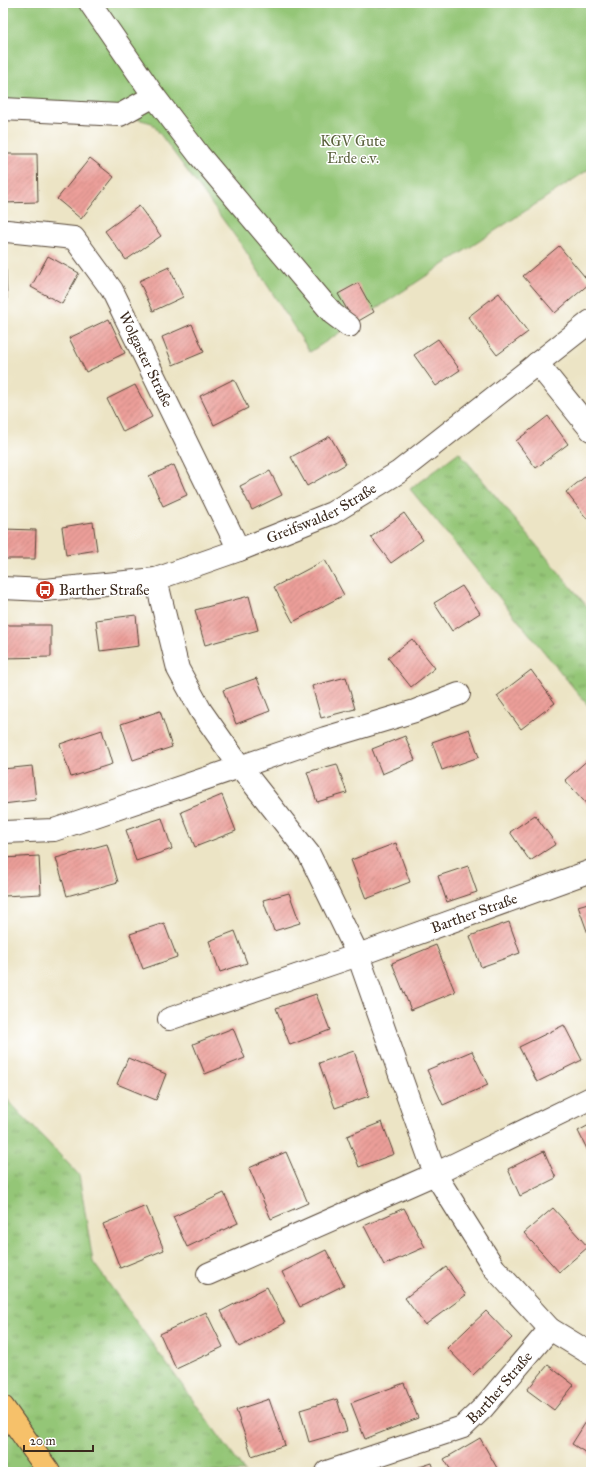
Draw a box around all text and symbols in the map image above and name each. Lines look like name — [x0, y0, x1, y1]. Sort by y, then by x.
park label: KGV Gute Erde e.v. — [320, 132, 386, 167]
street label: Wolgaster Straße — [115, 308, 177, 410]
street label: Greifswalder Straße — [264, 479, 380, 547]
bus stop icon: Barther Straße — [34, 579, 56, 601]
place label: Barther Straße — [59, 581, 150, 599]
street label: Barther Straße — [428, 889, 520, 937]
street label: Barther Straße — [463, 1348, 536, 1428]
scale bar — [24, 1427, 93, 1453]
text: 20 m — [30, 1434, 56, 1448]

